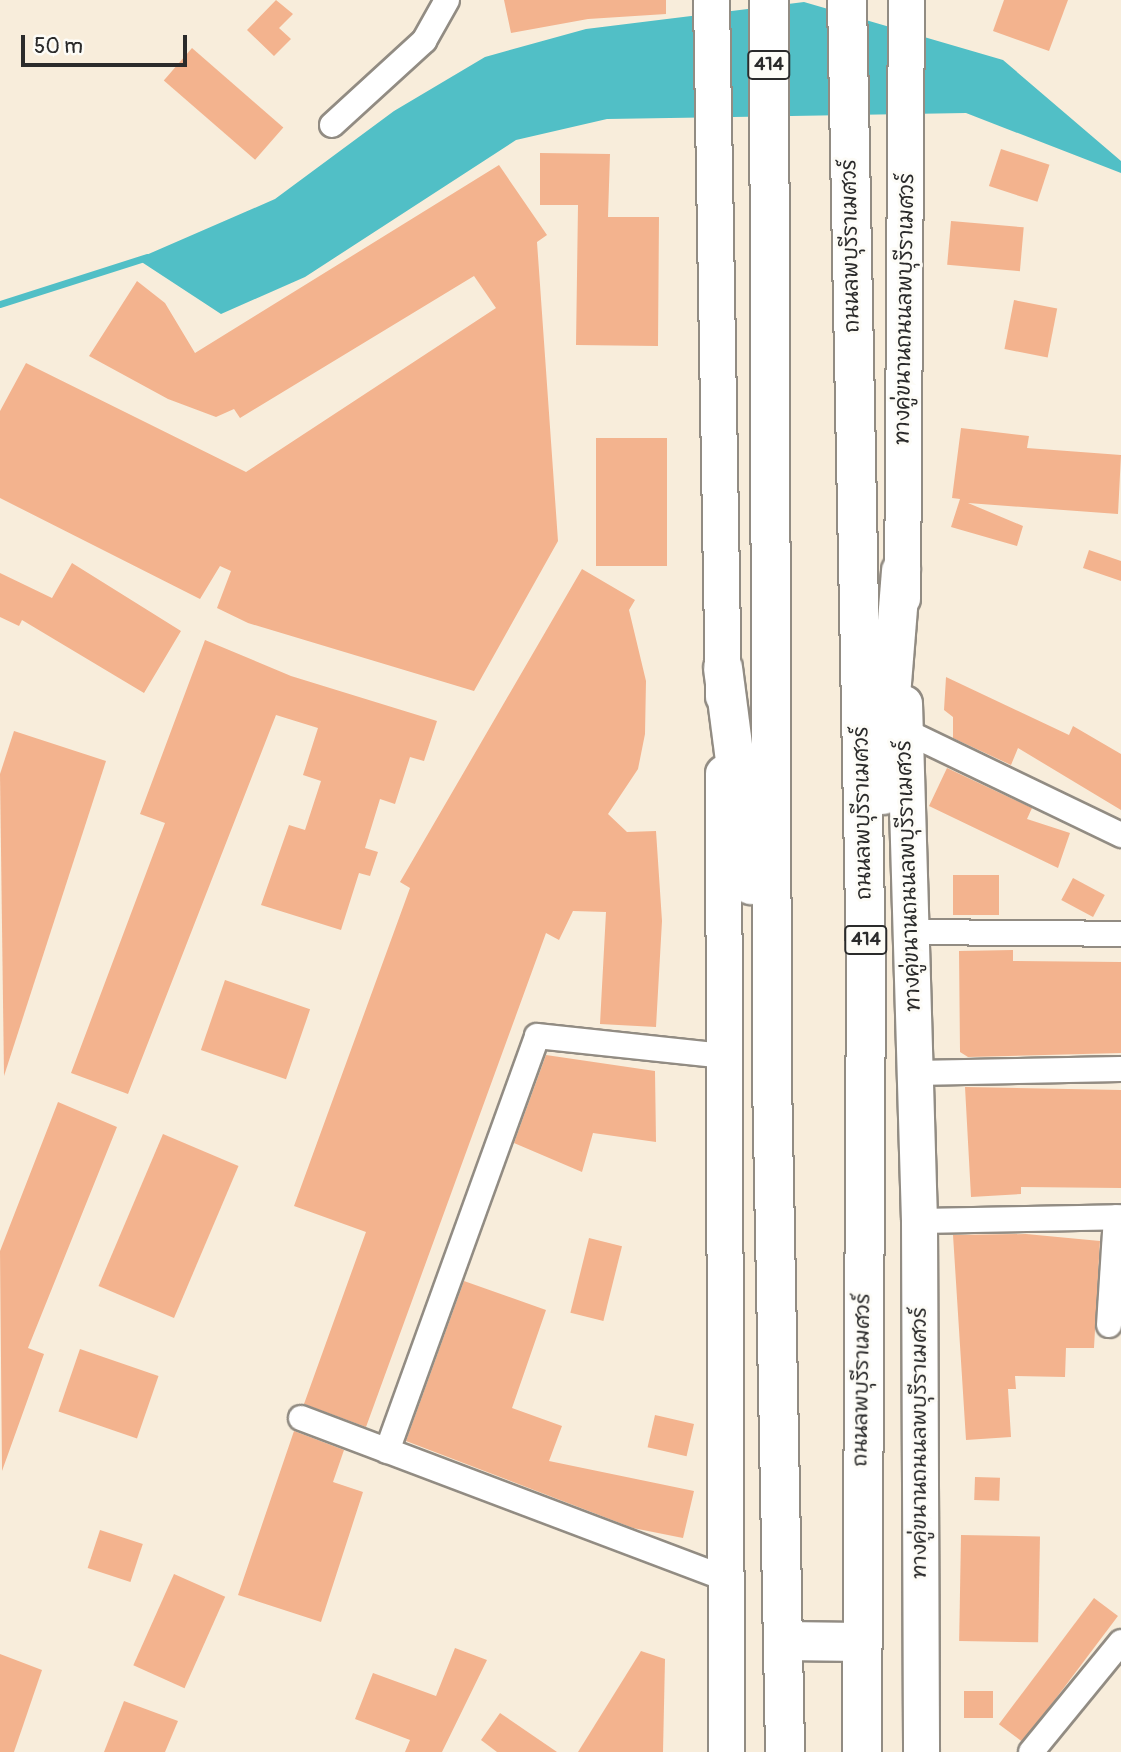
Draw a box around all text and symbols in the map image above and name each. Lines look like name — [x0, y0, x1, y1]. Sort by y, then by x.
scale bar — [24, 21, 191, 65]
text: 50 m — [34, 33, 83, 60]
road number: 414 — [746, 50, 792, 80]
street label: ถนนลพบุรีราเมศวร์ — [837, 159, 865, 333]
street label: ทางคู่ขนานถนนลพบุรีราเมศวร์ — [890, 173, 920, 445]
street label: ถนนลพบุรีราเมศวร์ — [849, 726, 877, 900]
street label: ทางคู่ขนานถนนลพบุรีราเมศวร์ — [892, 740, 926, 1012]
road number: 414 — [843, 924, 889, 956]
street label: ถนนลพบุรีราเมศวร์ — [848, 1293, 876, 1467]
street label: ทางคู่ขนานถนนลพบุรีราเมศวร์ — [907, 1307, 933, 1579]

